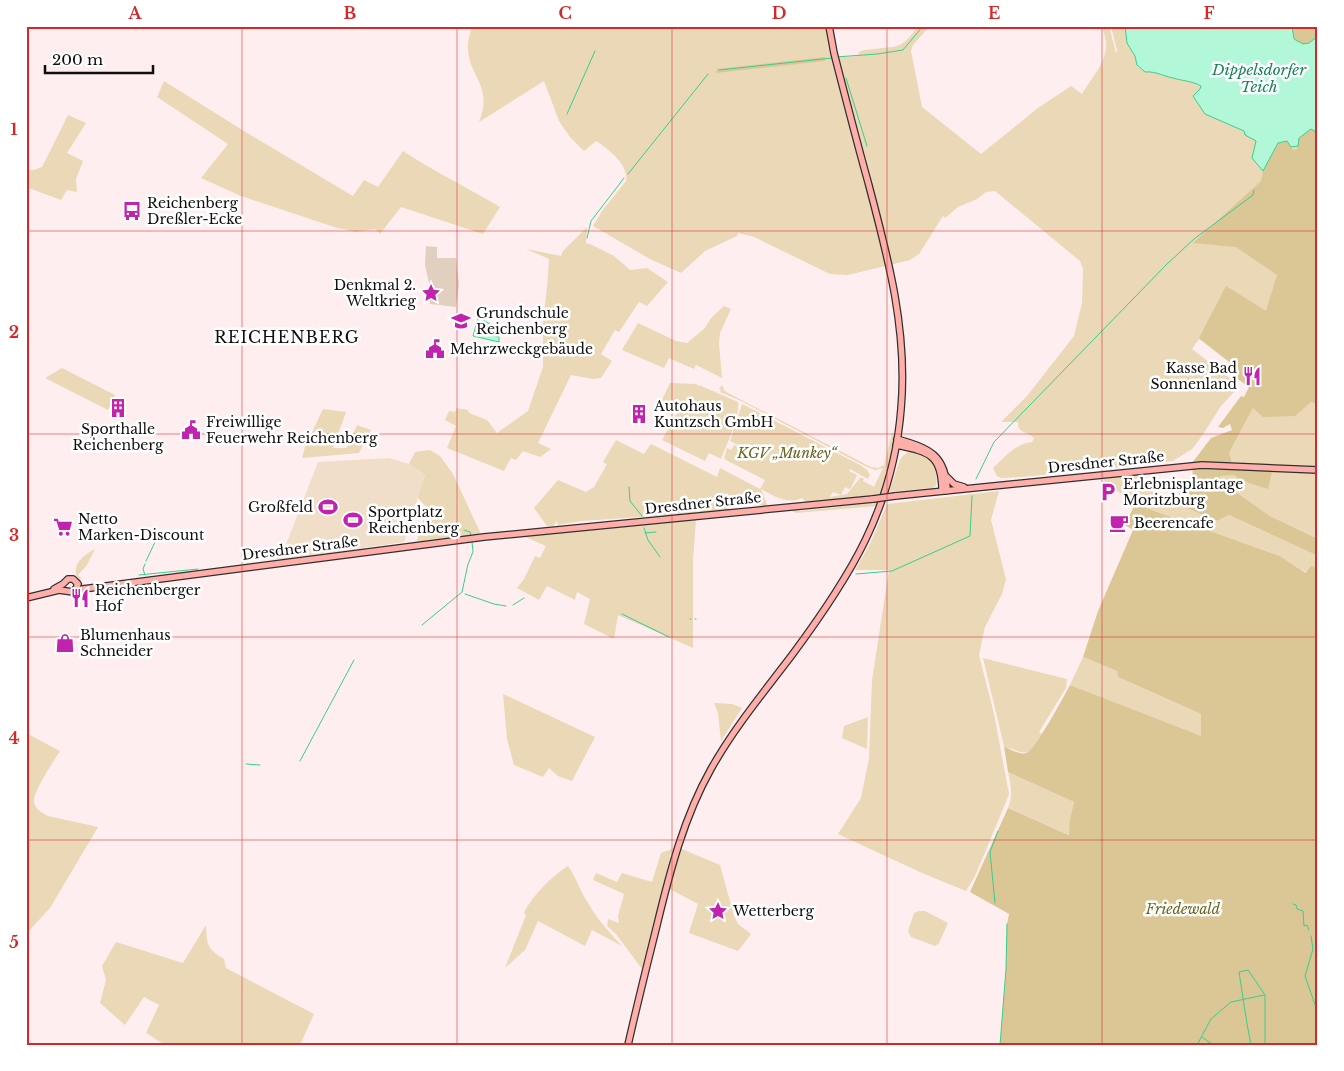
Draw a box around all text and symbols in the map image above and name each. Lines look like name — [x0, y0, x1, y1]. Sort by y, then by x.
text: A — [128, 3, 143, 23]
text: B — [344, 3, 357, 23]
text: C — [558, 3, 572, 23]
text: D — [772, 3, 786, 23]
text: E — [988, 3, 1000, 23]
text: F — [1203, 3, 1215, 23]
scale bar — [45, 42, 152, 74]
text: 200 m — [52, 50, 103, 69]
water label: Dippelsdorfer Teich — [1211, 60, 1307, 96]
text: 1 — [11, 119, 18, 139]
place label: Reichenberg Dreßler-Ecke — [147, 194, 242, 228]
bus stop icon: Reichenberg Dreßler-Ecke — [121, 200, 143, 222]
place label: Denkmal 2. Weltkrieg — [334, 276, 417, 310]
place icon: Denkmal 2. Weltkrieg — [420, 282, 442, 304]
place label: Grundschule Reichenberg — [476, 304, 569, 338]
school or university icon: Grundschule Reichenberg — [450, 310, 472, 332]
text: 2 — [9, 322, 19, 342]
district label: REICHENBERG — [214, 327, 360, 347]
public building icon: Mehrzweckgebäude — [424, 338, 446, 360]
place label: Mehrzweckgebäude — [450, 340, 593, 358]
place label: Kasse Bad Sonnenland — [1150, 359, 1238, 393]
restaurant icon: Kasse Bad Sonnenland — [1241, 365, 1263, 387]
building icon: Sporthalle Reichenberg — [107, 397, 129, 419]
place label: Autohaus Kuntzsch GmbH — [653, 397, 773, 431]
building icon: Autohaus Kuntzsch GmbH — [628, 403, 650, 425]
place label: Freiwillige Feuerwehr Reichenberg — [206, 413, 378, 447]
public building icon: Freiwillige Feuerwehr Reichenberg — [180, 419, 202, 441]
place label: Sporthalle Reichenberg — [73, 420, 164, 454]
park label: KGV „Munkey“ — [736, 444, 839, 462]
street label: Dresdner Straße — [1047, 447, 1165, 477]
place label: Erlebnisplantage Moritzburg — [1123, 475, 1243, 509]
parking icon: Erlebnisplantage Moritzburg — [1097, 481, 1119, 503]
street label: Dresdner Straße — [644, 488, 762, 518]
sports icon: Großfeld — [317, 496, 339, 518]
place label: Großfeld — [248, 498, 314, 516]
place label: Sportplatz Reichenberg — [368, 503, 459, 537]
sports icon: Sportplatz Reichenberg — [342, 509, 364, 531]
place label: Netto Marken-Discount — [78, 510, 205, 544]
cafe icon: Beerencafe — [1108, 512, 1130, 534]
place label: Beerencafe — [1134, 514, 1214, 532]
supermarket icon: Netto Marken-Discount — [52, 516, 74, 538]
text: 3 — [9, 525, 19, 545]
street label: Dresdner Straße — [241, 532, 359, 564]
place label: Reichenberger Hof — [95, 581, 201, 615]
restaurant icon: Reichenberger Hof — [69, 587, 91, 609]
place label: Blumenhaus Schneider — [80, 626, 170, 660]
shop icon: Blumenhaus Schneider — [54, 632, 76, 654]
text: 4 — [9, 728, 19, 748]
place icon: Wetterberg — [707, 900, 729, 922]
park label: Friedewald — [1145, 900, 1221, 918]
place label: Wetterberg — [732, 902, 815, 920]
text: 5 — [9, 932, 19, 952]

